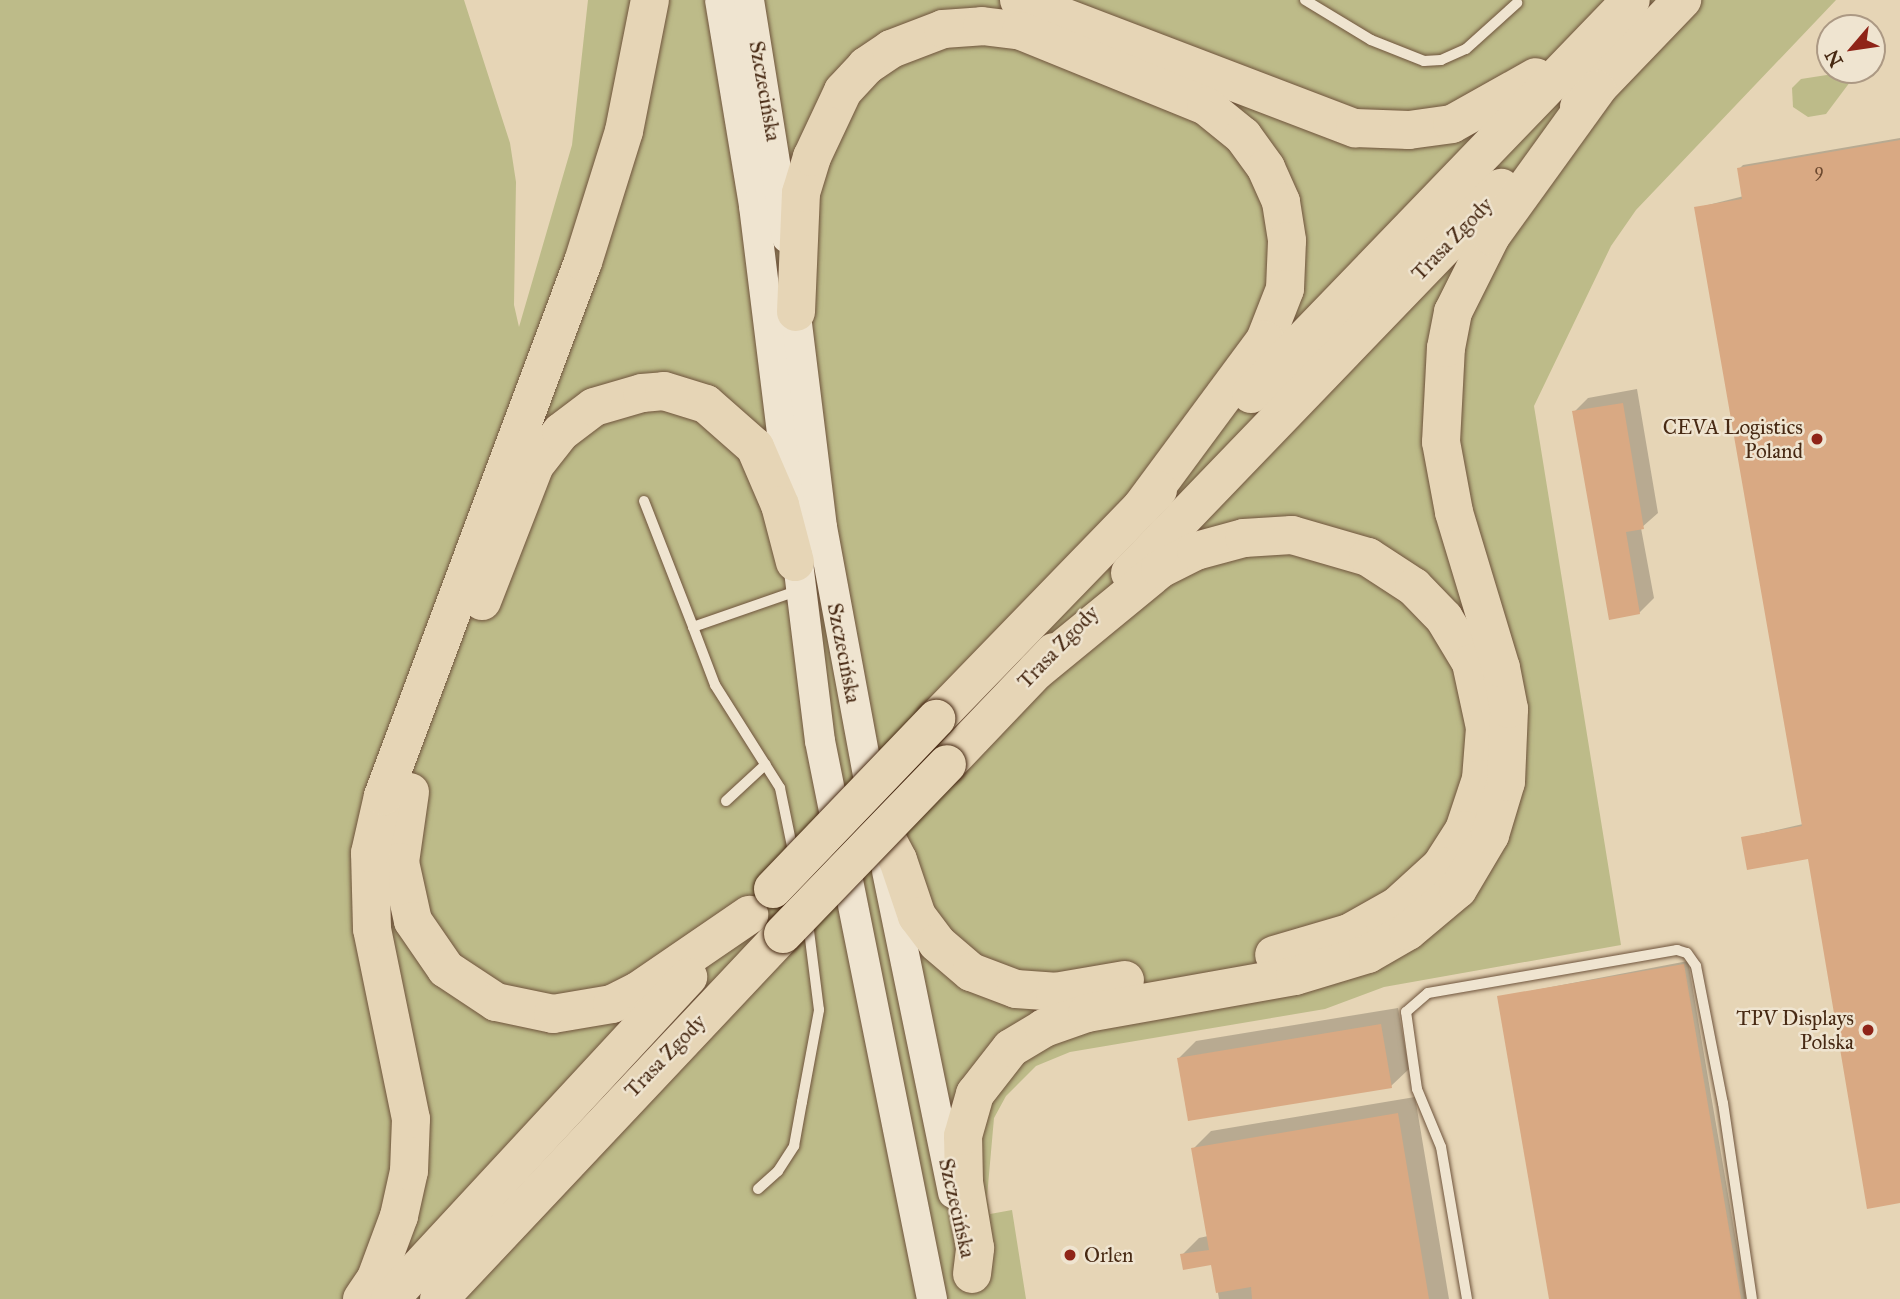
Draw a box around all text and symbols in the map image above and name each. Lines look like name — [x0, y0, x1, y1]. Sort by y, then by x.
north arrow — [1816, 14, 1886, 84]
street label: Szczecińska — [744, 39, 786, 143]
text: N — [1820, 46, 1848, 71]
house number: 9 — [1814, 159, 1824, 181]
street label: Trasa Zgody — [1406, 192, 1498, 286]
place label: CEVA Logistics Poland — [1663, 414, 1803, 464]
marker: CEVA Logistics Poland — [1809, 431, 1825, 447]
street label: Trasa Zgody — [1012, 600, 1104, 694]
street label: Szczecińska — [822, 601, 866, 705]
place label: TPV Displays Polska — [1736, 1005, 1854, 1055]
street label: Trasa Zgody — [619, 1009, 711, 1103]
marker: TPV Displays Polska — [1860, 1022, 1876, 1038]
street label: Szczecińska — [933, 1156, 981, 1260]
place label: Orlen — [1084, 1242, 1133, 1268]
marker: Orlen — [1062, 1247, 1078, 1263]

